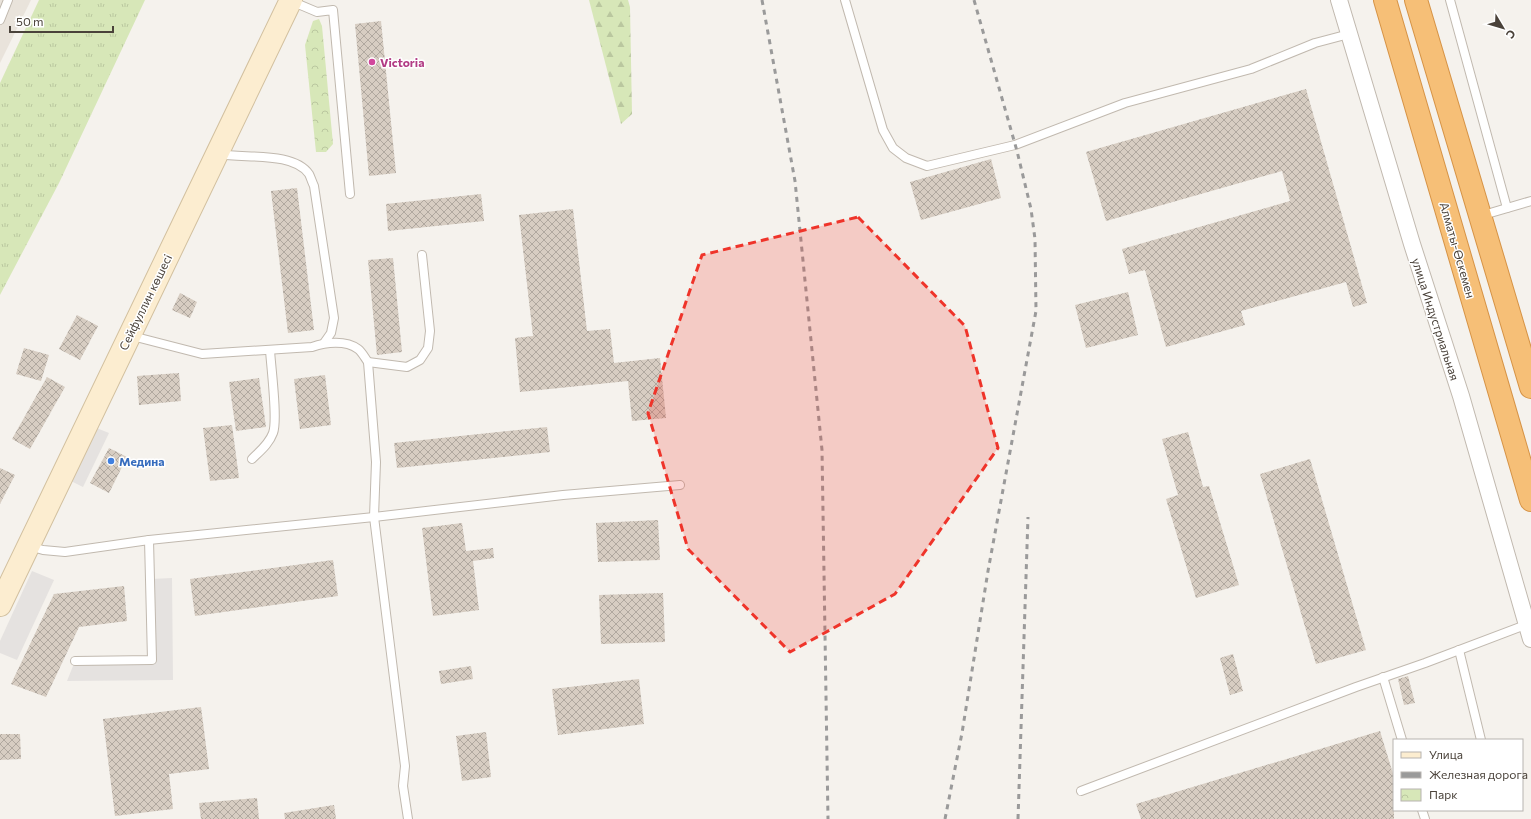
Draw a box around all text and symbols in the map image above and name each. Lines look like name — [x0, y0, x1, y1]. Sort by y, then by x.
scale bar — [10, 8, 113, 34]
north arrow — [1483, 8, 1523, 48]
text: 50 m — [16, 14, 44, 28]
text: С — [1504, 27, 1519, 42]
place label: Victoria — [380, 55, 425, 69]
marker: Victoria — [367, 57, 377, 67]
street label: Алматы-Өскемен — [1438, 200, 1478, 300]
street label: Сейфуллин көшесі — [116, 252, 174, 352]
street label: улица Индустриальная — [1410, 256, 1462, 382]
place label: Медина — [119, 454, 164, 468]
marker: Медина — [106, 456, 116, 466]
legend — [1393, 739, 1523, 811]
text: Улица — [1429, 747, 1463, 761]
text: Железная дорога — [1429, 767, 1528, 781]
text: Парк — [1429, 787, 1458, 801]

